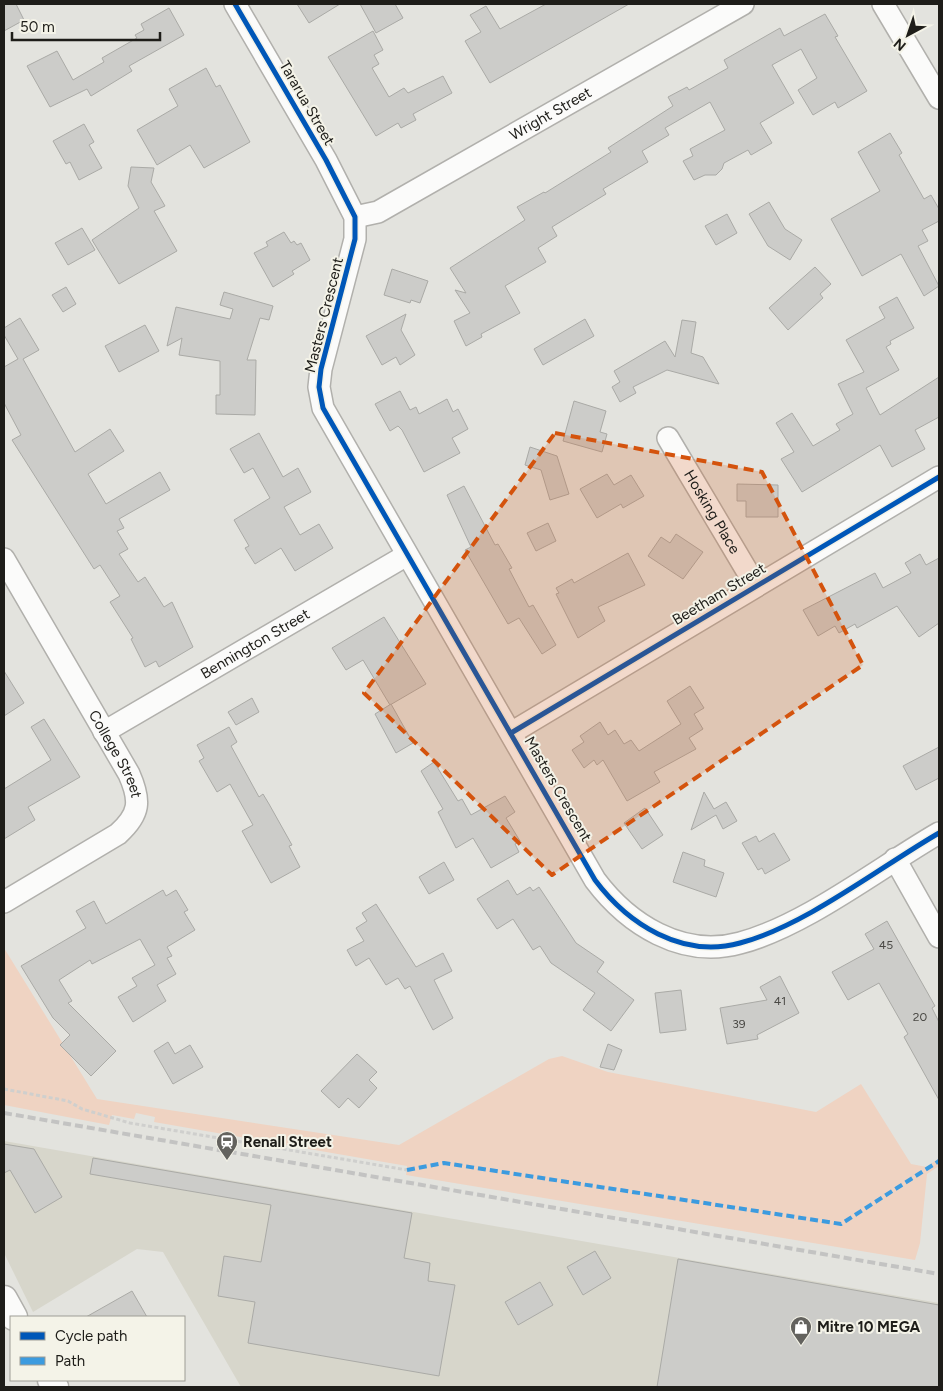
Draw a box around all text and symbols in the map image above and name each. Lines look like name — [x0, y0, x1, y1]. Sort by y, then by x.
scale bar — [12, 10, 160, 42]
north arrow — [883, 10, 933, 60]
text: 50 m — [20, 18, 55, 36]
text: N — [890, 35, 910, 55]
street label: Tararua Street — [276, 58, 339, 149]
street label: Wright Street — [506, 83, 595, 144]
street label: Masters Crescent — [301, 255, 347, 375]
street label: Hosking Place — [680, 467, 744, 557]
street label: Beetham Street — [669, 559, 769, 629]
street label: Bennington Street — [197, 605, 313, 683]
street label: College Street — [85, 707, 145, 800]
street label: Masters Crescent — [521, 733, 596, 845]
house number: 45 — [879, 938, 893, 952]
house number: 41 — [774, 994, 786, 1008]
house number: 20 — [913, 1010, 928, 1024]
house number: 39 — [732, 1017, 746, 1031]
station icon: Renall Street — [215, 1130, 239, 1161]
place label: Renall Street — [243, 1133, 332, 1151]
shop icon: Mitre 10 MEGA — [789, 1315, 813, 1346]
legend — [10, 1316, 185, 1381]
place label: Mitre 10 MEGA — [817, 1318, 920, 1336]
text: Cycle path — [55, 1327, 127, 1345]
text: Path — [55, 1352, 85, 1370]

